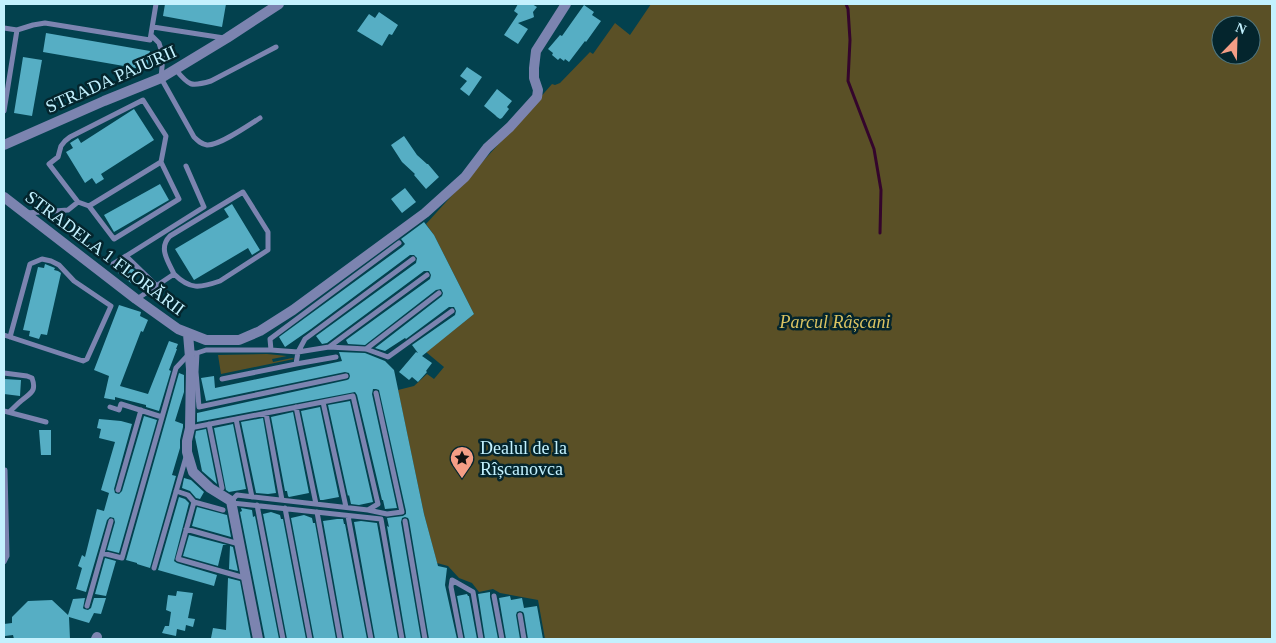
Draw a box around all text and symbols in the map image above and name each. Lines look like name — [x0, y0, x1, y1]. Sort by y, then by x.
north arrow — [1211, 15, 1261, 65]
text: N — [1233, 20, 1248, 37]
street label: STRADA PAJURII — [43, 41, 179, 117]
street label: STRADELA 1 FLORĂRII — [22, 187, 188, 319]
park label: Parcul Râșcani — [779, 312, 890, 332]
place label: Dealul de la Rîșcanovca — [480, 438, 567, 479]
place icon: Dealul de la Rîșcanovca — [449, 445, 475, 479]

